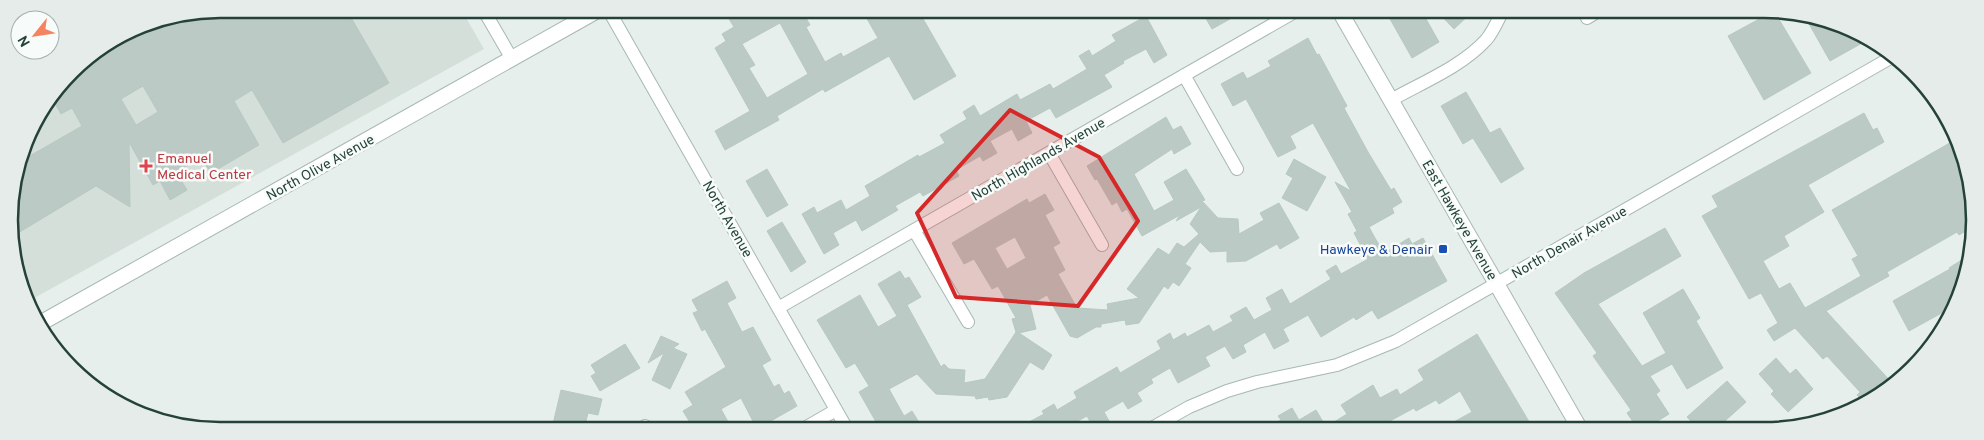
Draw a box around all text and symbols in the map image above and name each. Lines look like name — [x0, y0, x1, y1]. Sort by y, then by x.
north arrow — [10, 10, 60, 60]
text: N — [15, 32, 35, 49]
street label: North Highlands Avenue — [969, 115, 1109, 206]
street label: North Olive Avenue — [264, 132, 378, 205]
place label: Emanuel Medical Center — [157, 151, 252, 184]
street label: East Hawkeye Avenue — [1417, 158, 1500, 284]
marker: Emanuel Medical Center — [139, 159, 153, 173]
street label: North Avenue — [698, 178, 756, 261]
street label: North Denair Avenue — [1509, 203, 1630, 283]
place label: Hawkeye & Denair — [1320, 242, 1434, 259]
marker: Hawkeye & Denair — [1437, 243, 1449, 255]

